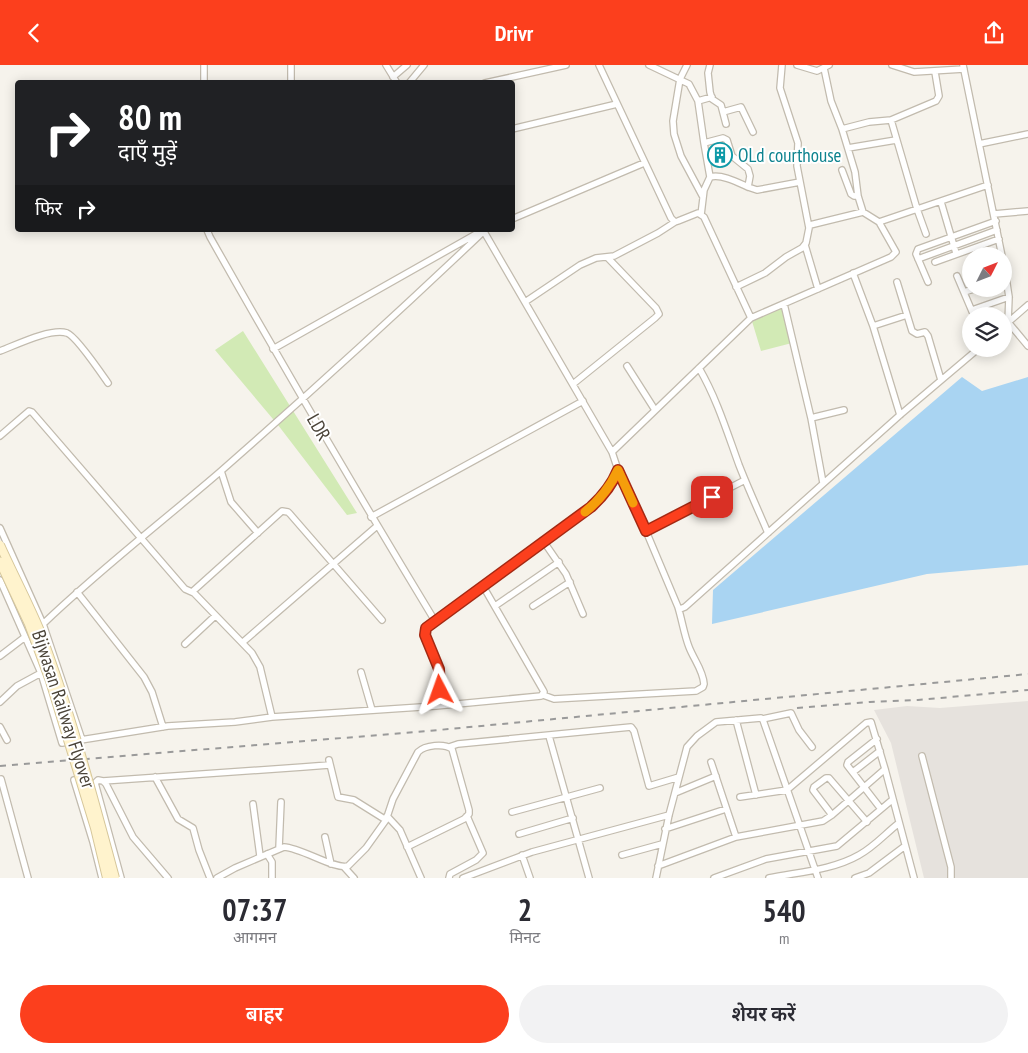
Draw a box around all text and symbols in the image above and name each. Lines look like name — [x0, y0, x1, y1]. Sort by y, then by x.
icon: back — [20, 19, 48, 47]
text: Drivr — [495, 19, 533, 47]
icon: share — [980, 19, 1008, 47]
text: 80 m — [118, 94, 182, 140]
icon: right — [35, 100, 100, 165]
text: दाएँ मुड़ें — [118, 138, 177, 166]
building icon: OLd courthouse — [707, 142, 733, 168]
place label: OLd courthouse — [738, 143, 842, 167]
icon: right — [72, 195, 100, 223]
text: फिर — [35, 196, 62, 220]
north arrow — [962, 247, 1012, 297]
map controls — [962, 247, 1012, 357]
button: layers — [962, 307, 1012, 357]
street label: LDR — [302, 409, 336, 445]
pin — [691, 476, 733, 518]
icon: arrive — [698, 483, 726, 511]
street label: Bijwasan Railway Flyover — [27, 627, 101, 792]
position arrow — [413, 663, 465, 715]
text: 07:37 — [222, 890, 287, 929]
text: 2 — [518, 890, 532, 929]
text: 540 — [763, 891, 806, 930]
text: आगमन — [233, 927, 277, 947]
text: मिनट — [510, 927, 540, 947]
text: m — [779, 928, 789, 948]
button: बाहर — [20, 985, 509, 1043]
button: शेयर करें — [519, 985, 1008, 1043]

